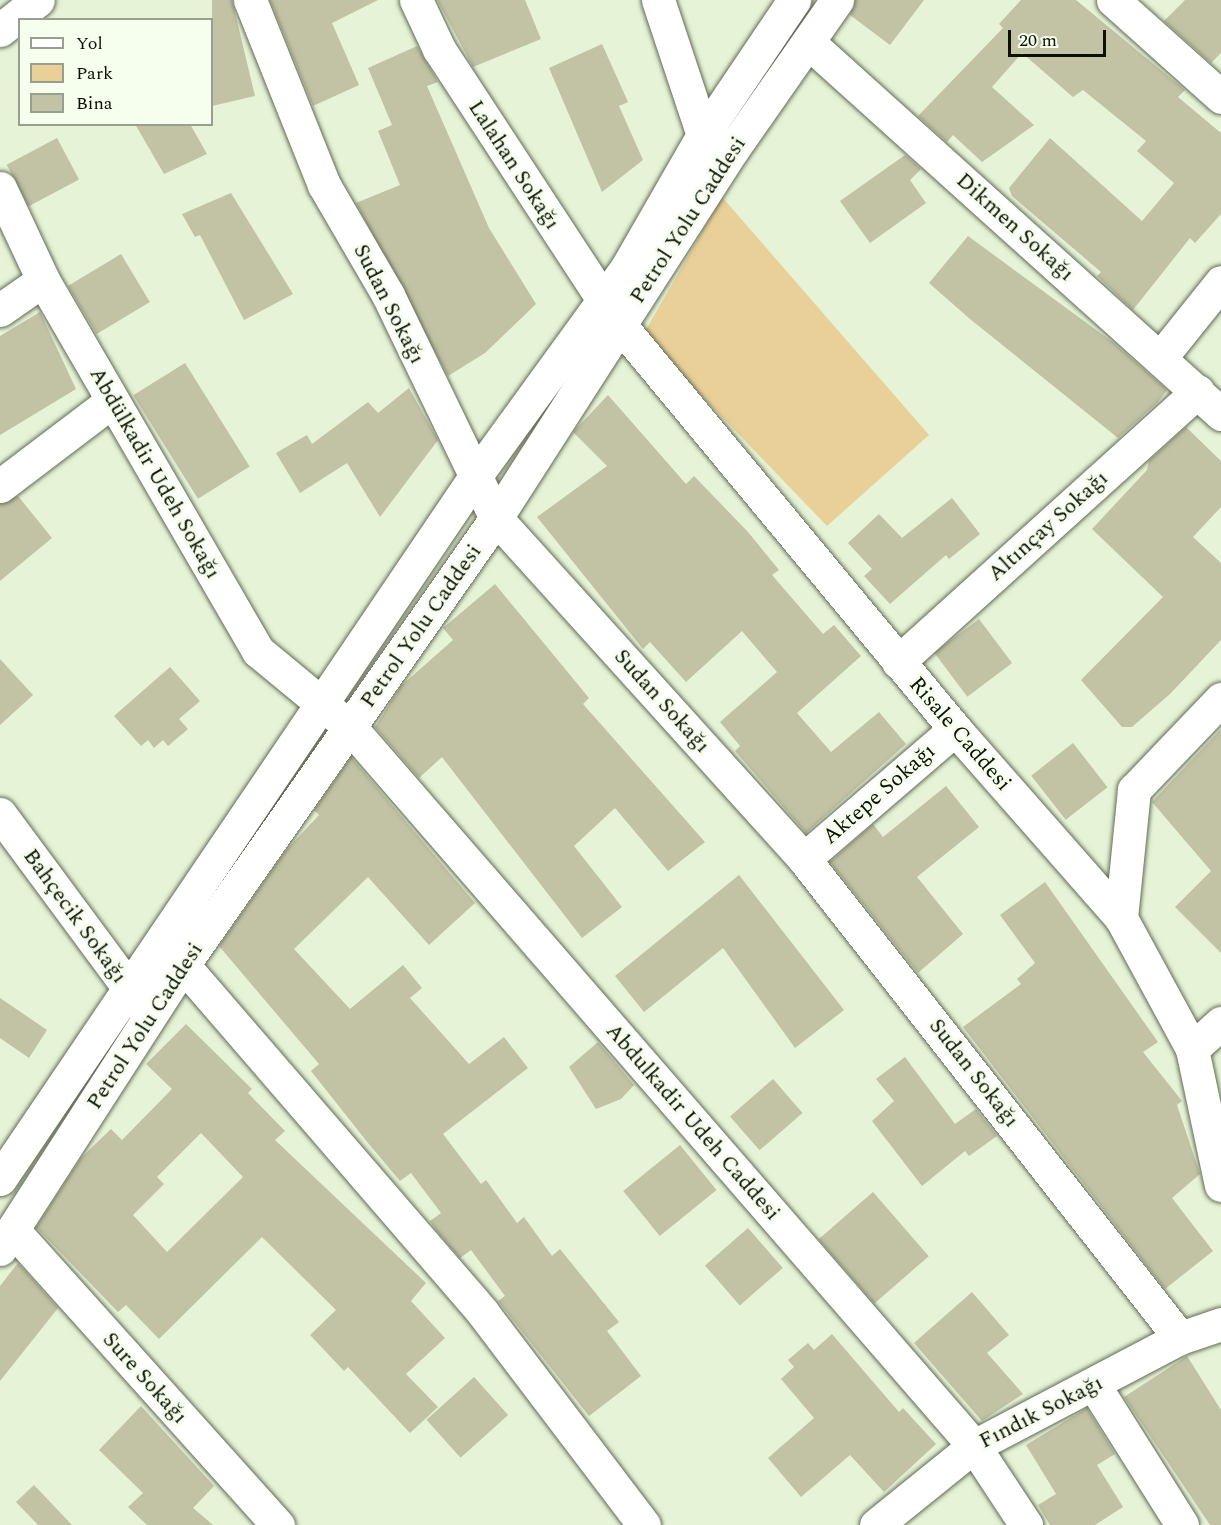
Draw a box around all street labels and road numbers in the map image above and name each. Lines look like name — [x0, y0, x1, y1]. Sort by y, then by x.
street label: Lalahan Sokağı — [462, 95, 566, 235]
street label: Petrol Yolu Caddesi — [624, 132, 752, 308]
street label: Dikmen Sokağı — [951, 167, 1079, 287]
street label: Sudan Sokağı — [348, 240, 430, 368]
street label: Abdülkadir Udeh Sokağı — [84, 363, 226, 583]
street label: Altınçay Sokağı — [982, 465, 1114, 587]
street label: Petrol Yolu Caddesi — [355, 539, 487, 713]
street label: Sudan Sokağı — [608, 644, 716, 758]
street label: Risale Caddesi — [903, 672, 1017, 796]
street label: Aktepe Sokağı — [817, 738, 941, 850]
street label: Bahçecik Sokağı — [17, 844, 133, 988]
street label: Petrol Yolu Caddesi — [81, 938, 209, 1114]
street label: Sudan Sokağı — [923, 1013, 1025, 1133]
street label: Abdulkadir Udeh Caddesi — [600, 1018, 786, 1226]
street label: Sure Sokağı — [97, 1327, 193, 1429]
street label: Fındık Sokağı — [975, 1369, 1107, 1455]

